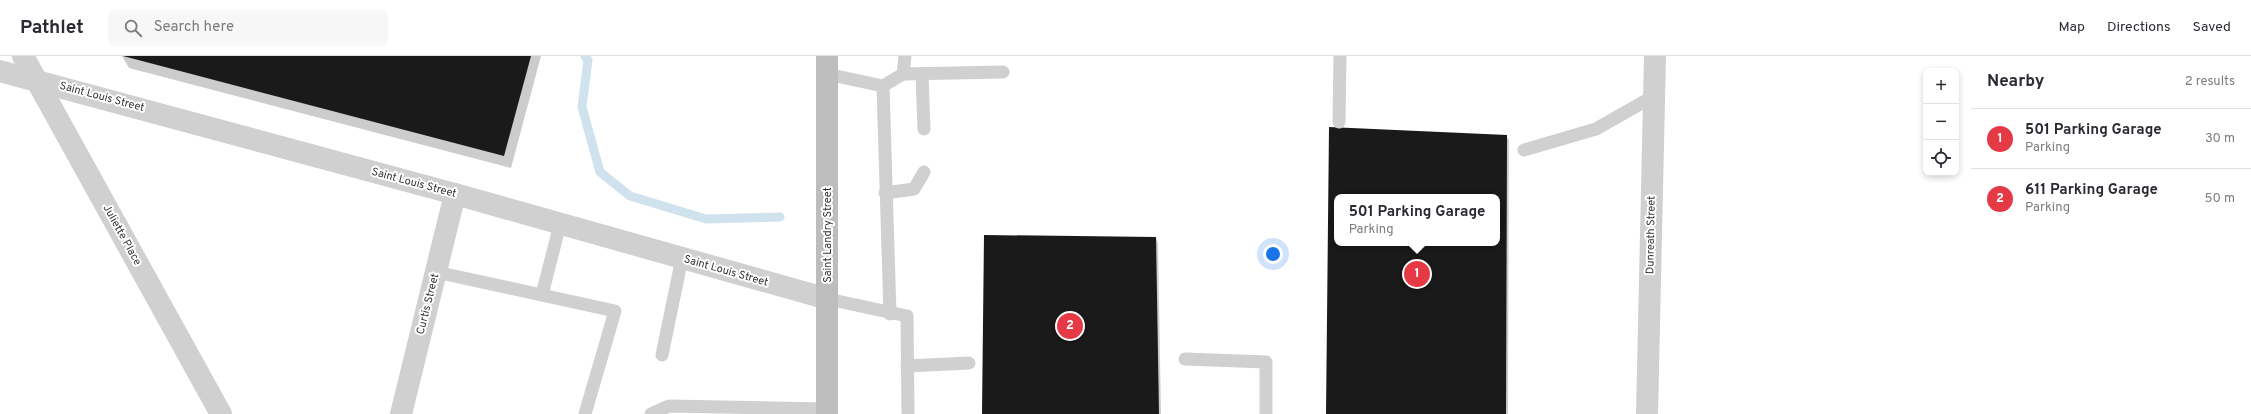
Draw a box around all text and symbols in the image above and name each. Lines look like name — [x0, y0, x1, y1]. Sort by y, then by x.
search box — [108, 10, 388, 46]
text: Pathlet — [20, 16, 84, 40]
icon: search — [122, 17, 144, 39]
text: Search here — [154, 18, 234, 37]
text: Map — [2059, 19, 2085, 36]
text: Directions — [2107, 19, 2171, 36]
text: Saved — [2193, 19, 2231, 36]
map controls — [1923, 68, 1959, 176]
button: + — [1923, 68, 1959, 104]
text: Nearby — [1987, 71, 2044, 93]
text: 2 results — [2185, 74, 2235, 90]
street label: Saint Louis Street — [58, 79, 146, 115]
button: − — [1923, 104, 1959, 140]
text: 501 Parking Garage — [2025, 121, 2162, 140]
text: 1 — [1997, 131, 2003, 147]
text: 30 m — [2205, 131, 2235, 147]
button: locate — [1923, 140, 1959, 176]
text: Parking — [2025, 140, 2070, 156]
street label: Saint Louis Street — [370, 165, 458, 201]
text: 611 Parking Garage — [2025, 181, 2158, 200]
street label: Saint Landry Street — [821, 187, 835, 283]
text: 2 — [1996, 191, 2004, 207]
text: 50 m — [2205, 191, 2235, 207]
popup — [1334, 194, 1500, 246]
street label: Dunreath Street — [1643, 196, 1659, 274]
text: Parking — [2025, 200, 2070, 216]
street label: Juliette Place — [100, 202, 145, 268]
text: 501 Parking Garage — [1349, 203, 1485, 222]
text: Parking — [1349, 222, 1394, 238]
your location — [1263, 244, 1283, 264]
street label: Saint Louis Street — [682, 252, 770, 290]
pin: 1 — [1404, 259, 1430, 289]
street label: Curtis Street — [414, 272, 442, 336]
pin: 2 — [1057, 311, 1083, 341]

